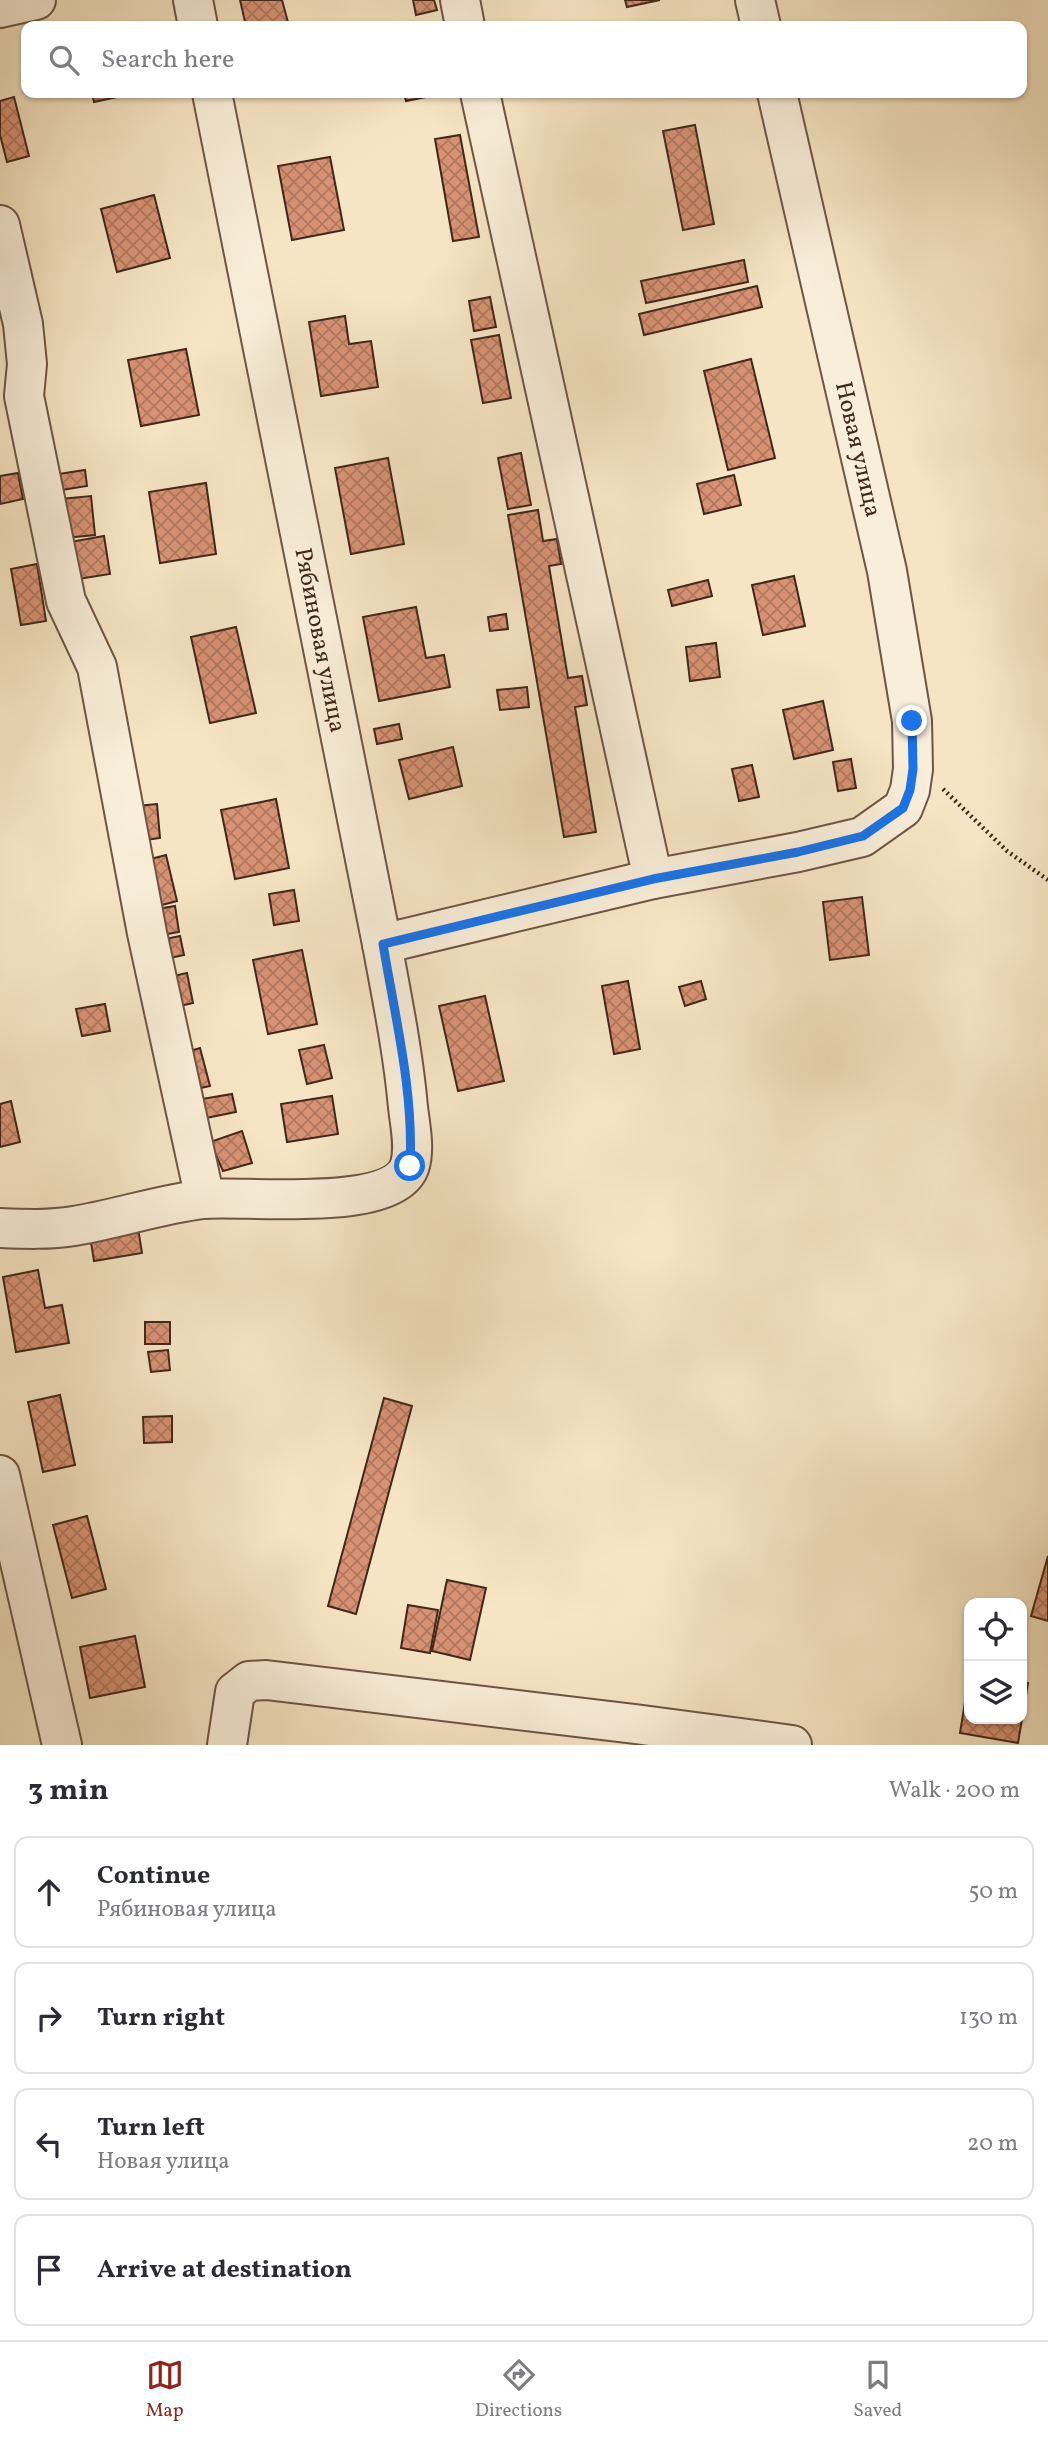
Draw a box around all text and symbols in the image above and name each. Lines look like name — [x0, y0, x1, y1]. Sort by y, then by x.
search box — [21, 21, 1027, 98]
icon: search — [45, 41, 83, 79]
text: Search here — [101, 42, 234, 78]
street label: Новая улица — [825, 378, 889, 521]
street label: Рябиновая улица — [284, 545, 354, 736]
route end — [896, 705, 927, 736]
route start — [394, 1150, 425, 1181]
map controls — [964, 1598, 1027, 1724]
button: locate — [964, 1598, 1027, 1661]
button: layers — [964, 1661, 1027, 1724]
text: 3 min — [28, 1770, 109, 1812]
text: Walk · 200 m — [889, 1775, 1020, 1807]
text: Continue — [97, 1858, 210, 1894]
icon: ahead — [30, 1873, 68, 1911]
text: 50 m — [969, 1876, 1018, 1908]
text: Рябиновая улица — [97, 1894, 277, 1926]
icon: right — [30, 1999, 68, 2037]
text: Turn right — [97, 2000, 225, 2036]
text: 130 m — [959, 2002, 1018, 2034]
text: Turn left — [97, 2110, 205, 2146]
icon: left — [30, 2125, 68, 2163]
text: 20 m — [967, 2128, 1018, 2160]
text: Новая улица — [97, 2146, 230, 2178]
icon: arrive — [30, 2251, 68, 2289]
text: Arrive at destination — [97, 2252, 352, 2288]
tab: Map — [146, 2356, 184, 2424]
tab: Directions — [475, 2356, 562, 2424]
tab: Saved — [853, 2356, 902, 2424]

